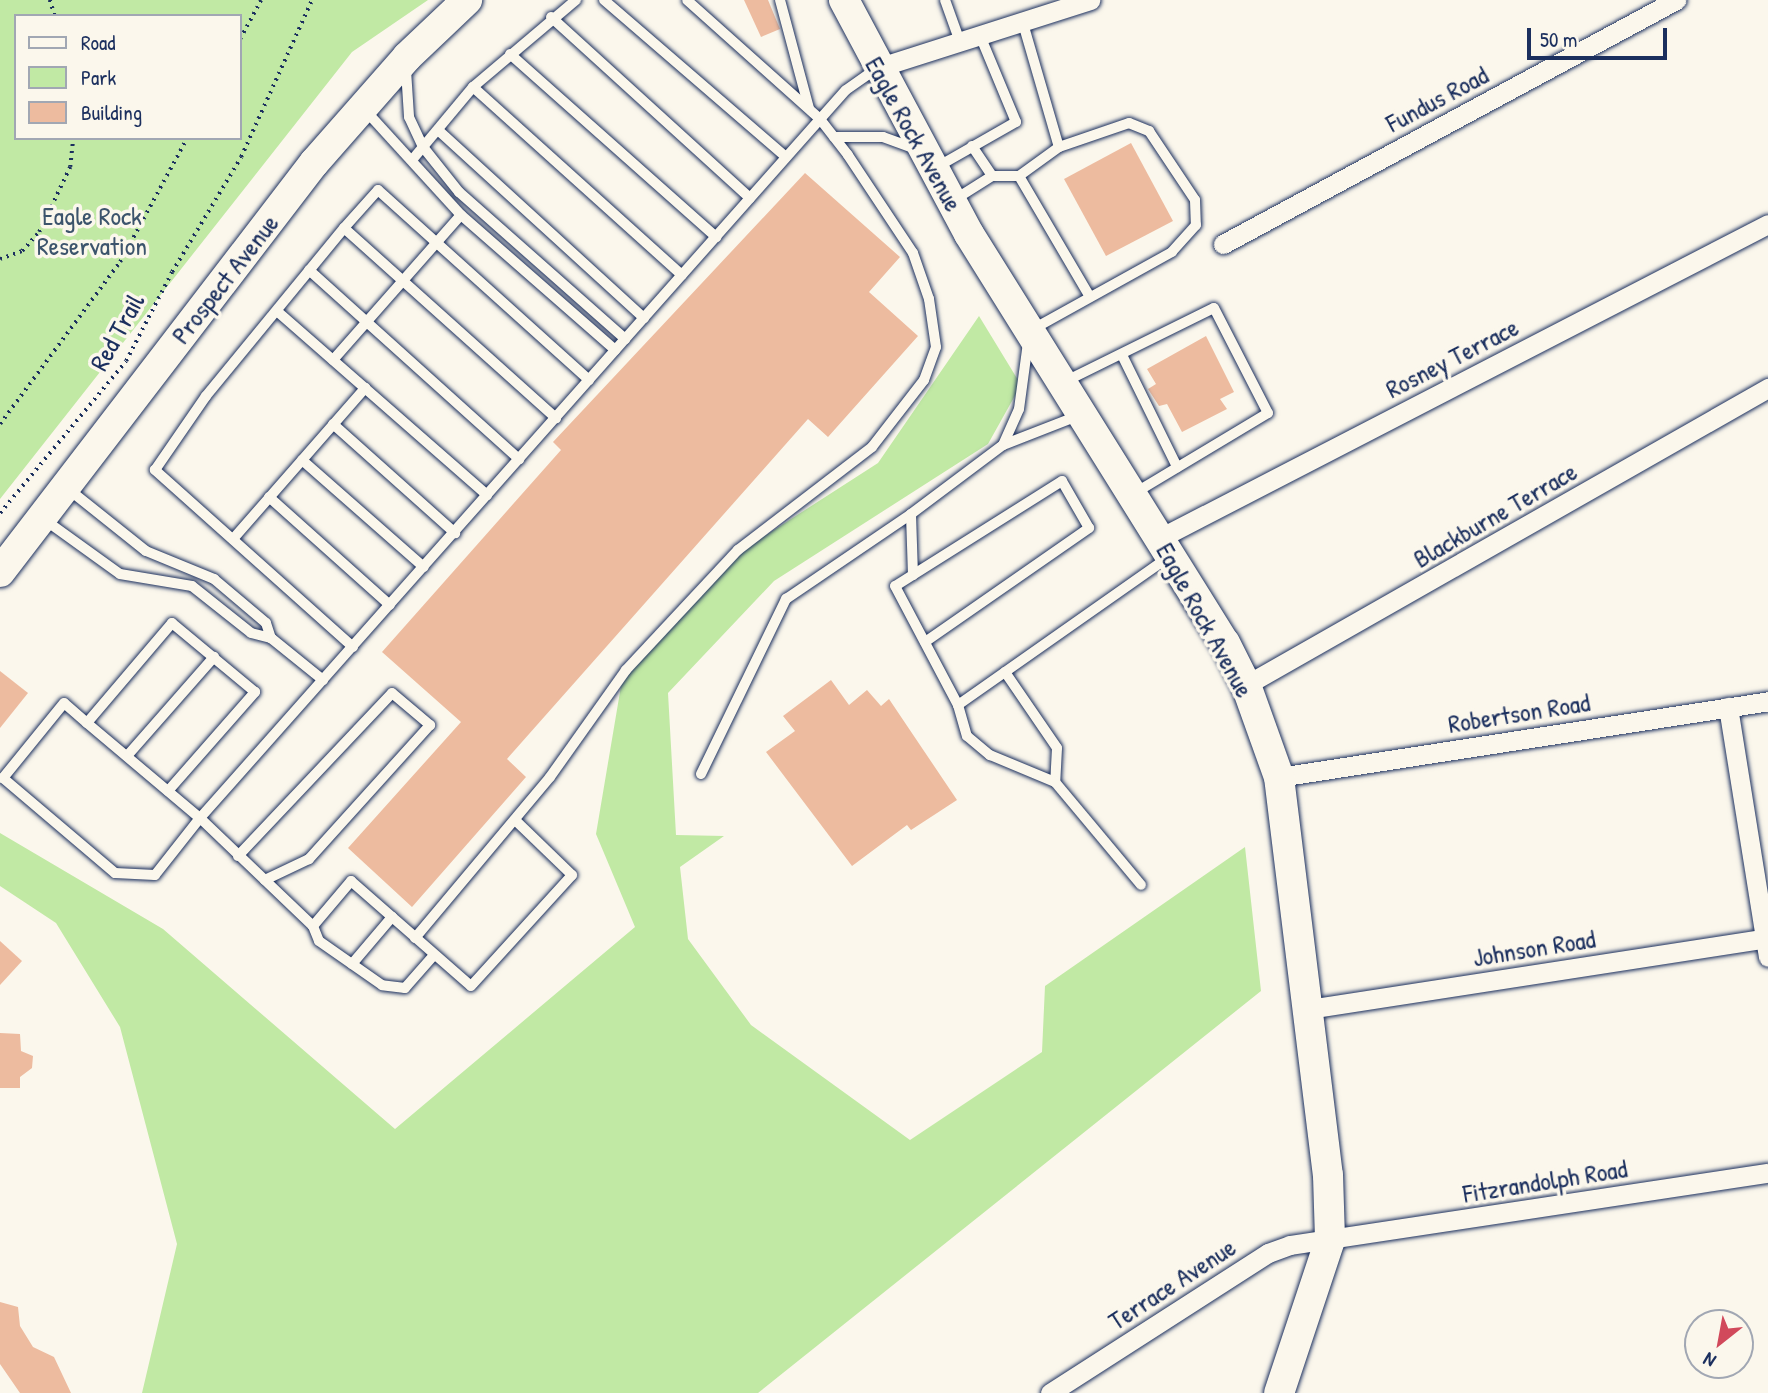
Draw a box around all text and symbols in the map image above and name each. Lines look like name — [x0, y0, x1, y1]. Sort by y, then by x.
legend — [14, 14, 242, 140]
scale bar — [1530, 14, 1670, 58]
text: 50 m — [1540, 25, 1577, 54]
text: Road — [81, 28, 115, 57]
street label: Eagle Rock Avenue — [859, 51, 969, 217]
street label: Fundus Road — [1381, 59, 1493, 139]
text: Park — [81, 63, 116, 92]
text: Building — [81, 98, 142, 127]
park label: Eagle Rock Reservation — [37, 200, 147, 262]
street label: Prospect Avenue — [165, 208, 285, 350]
street label: Red Trail — [83, 288, 151, 376]
street label: Rosney Terrace — [1381, 311, 1523, 405]
street label: Blackburne Terrace — [1408, 456, 1582, 574]
street label: Eagle Rock Avenue — [1150, 537, 1260, 703]
street label: Robertson Road — [1446, 686, 1592, 740]
street label: Johnson Road — [1471, 923, 1597, 973]
street label: Fitzrandolph Road — [1461, 1153, 1629, 1209]
street label: Terrace Avenue — [1103, 1231, 1241, 1337]
north arrow — [1684, 1309, 1754, 1379]
text: N — [1698, 1347, 1720, 1374]

